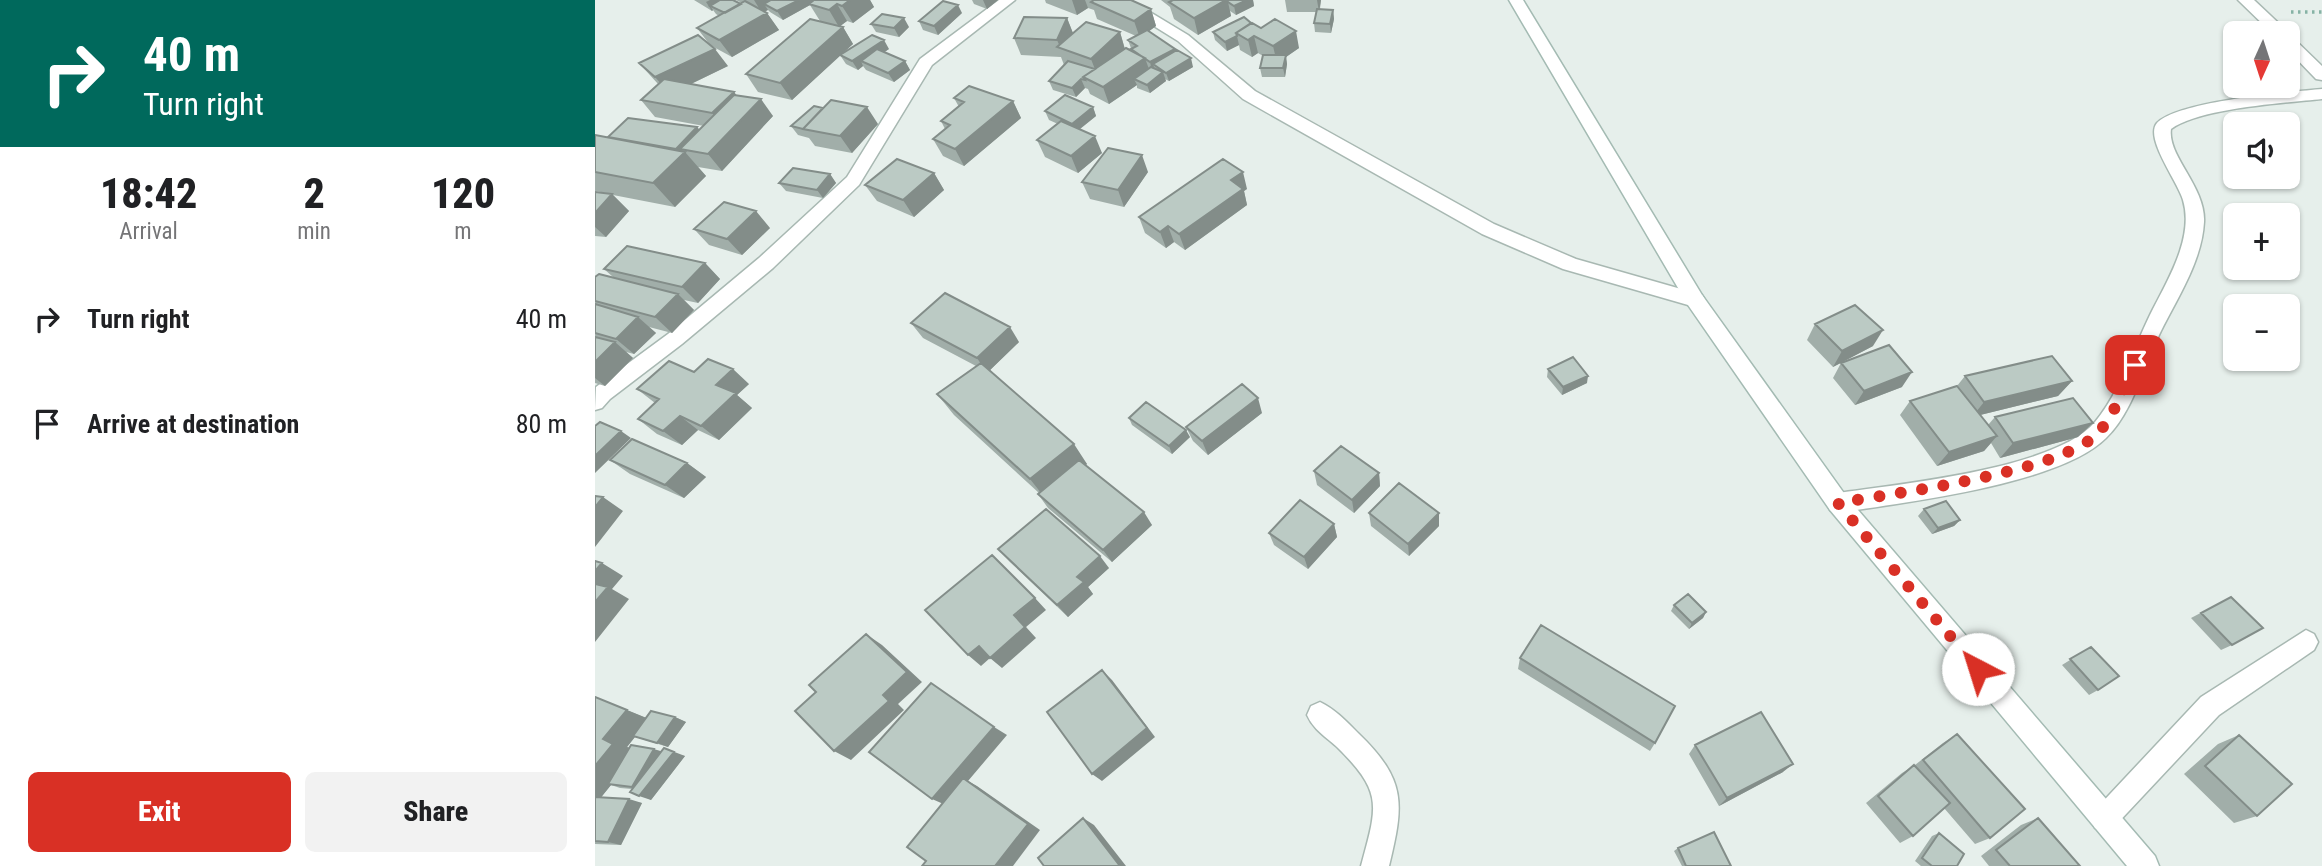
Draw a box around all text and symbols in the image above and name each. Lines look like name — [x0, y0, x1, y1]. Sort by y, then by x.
north arrow — [2223, 21, 2299, 98]
map controls — [2223, 21, 2300, 371]
text: 40 m — [143, 26, 240, 83]
icon: right — [28, 28, 119, 119]
text: Turn right — [143, 85, 264, 123]
button: sound — [2223, 112, 2300, 189]
text: 18:42 — [100, 169, 197, 218]
text: 2 — [303, 169, 325, 218]
text: 120 — [431, 169, 495, 218]
button: + — [2223, 203, 2300, 280]
text: Arrival — [119, 218, 178, 245]
text: min — [297, 218, 331, 245]
text: m — [454, 218, 472, 245]
button: − — [2223, 294, 2300, 371]
icon: right — [28, 300, 66, 338]
text: Turn right — [87, 304, 189, 334]
text: 40 m — [516, 304, 567, 334]
pin — [2105, 335, 2165, 395]
icon: arrive — [2116, 346, 2154, 384]
icon: arrive — [28, 405, 66, 443]
text: Arrive at destination — [87, 409, 299, 439]
text: 80 m — [516, 409, 567, 439]
position arrow — [1941, 632, 2015, 706]
button: Exit — [28, 772, 291, 852]
button: Share — [305, 772, 567, 852]

